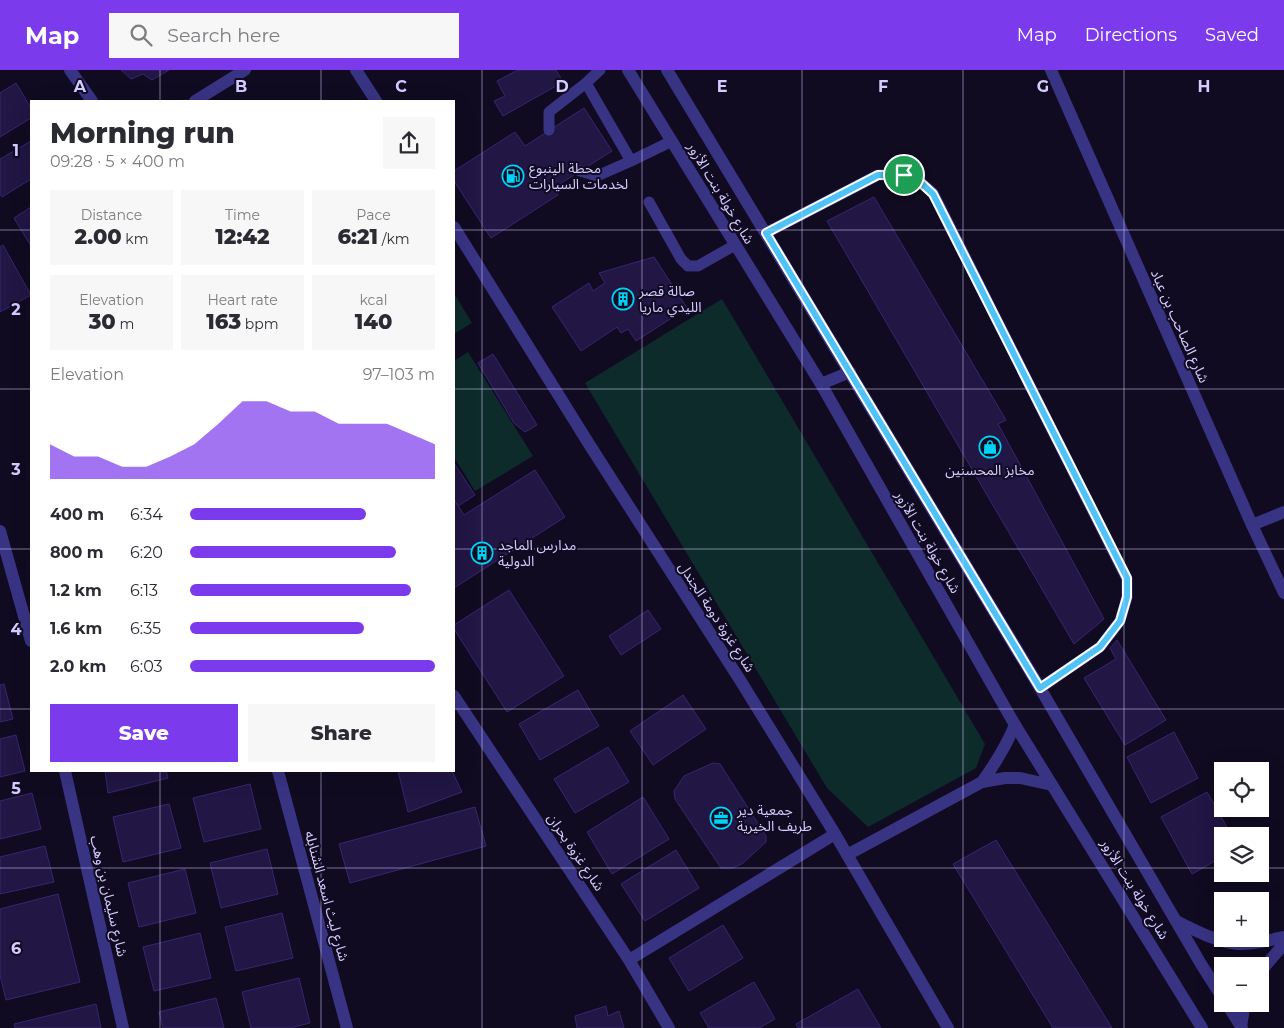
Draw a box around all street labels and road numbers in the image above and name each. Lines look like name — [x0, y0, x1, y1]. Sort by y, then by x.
street label: شارع خولة بنت الأزور — [681, 138, 758, 248]
street label: شارع الصاحب بن عباد — [1145, 266, 1213, 387]
street label: شارع خولة بنت الأزور — [889, 487, 965, 598]
street label: شارع غزوة دومة الجندل — [673, 559, 759, 677]
street label: شارع غزوة بحران — [542, 810, 609, 895]
street label: شارع ليث اسعد الشنابله — [299, 829, 353, 964]
street label: شارع سليمان بن وهب — [84, 834, 132, 959]
street label: شارع خولة بنت الأزور — [1095, 834, 1173, 944]

